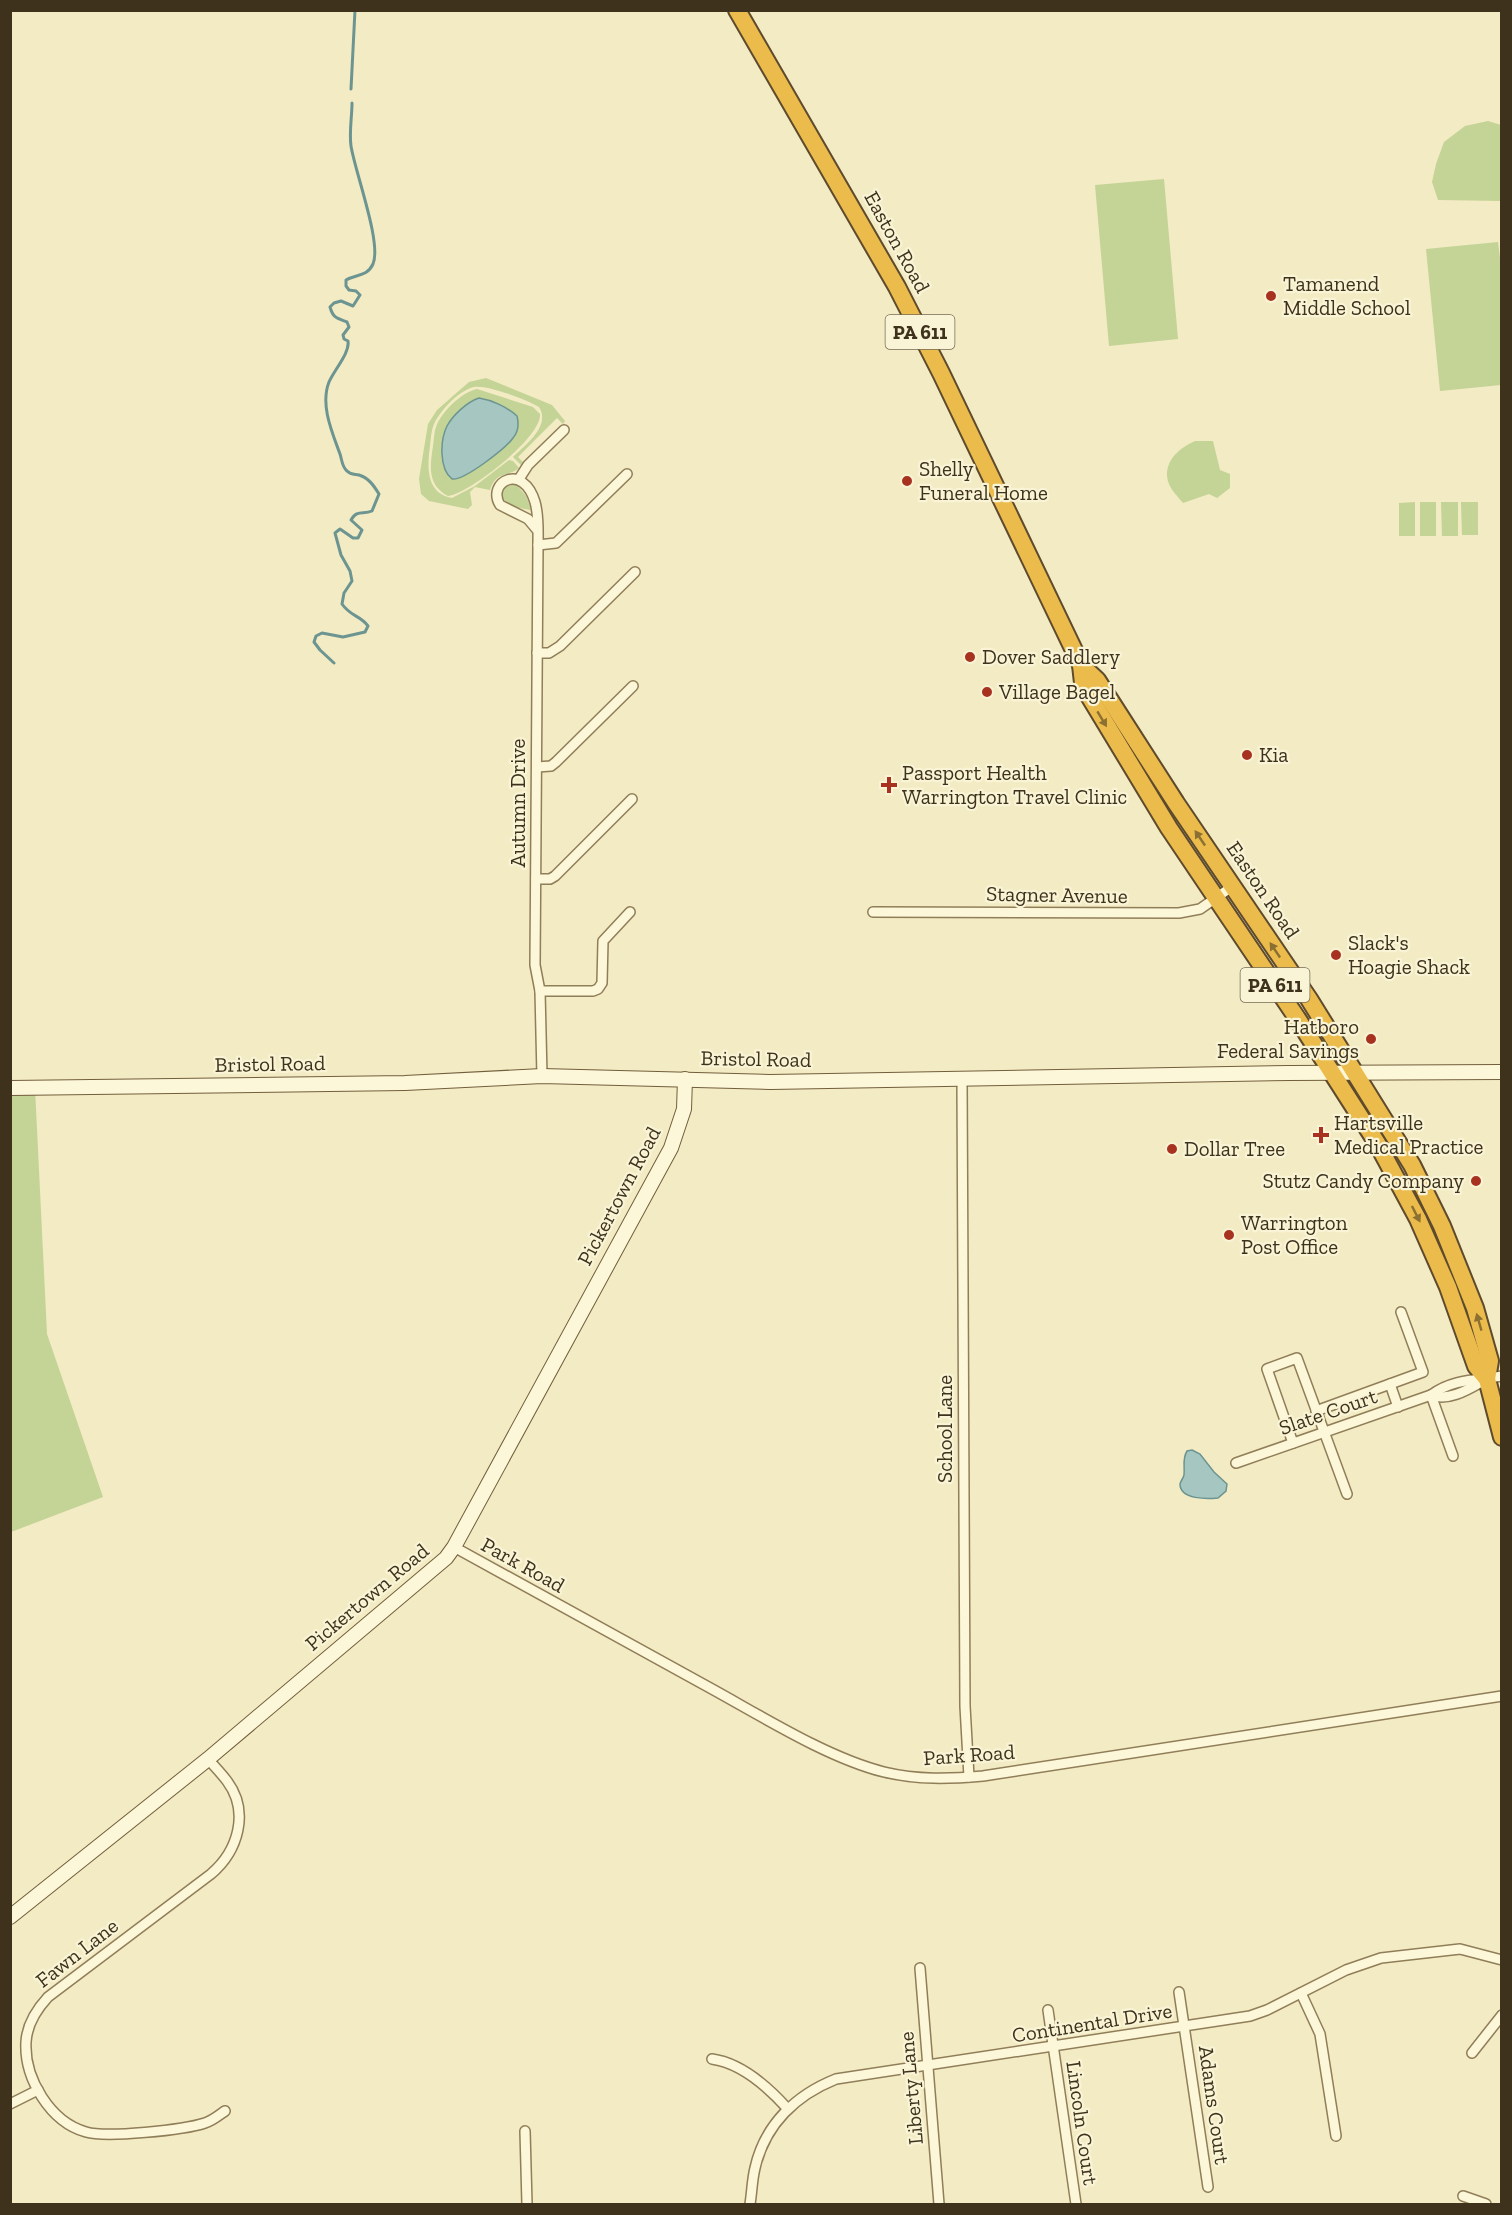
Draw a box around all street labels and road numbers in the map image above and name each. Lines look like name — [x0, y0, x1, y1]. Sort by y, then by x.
street label: Easton Road — [859, 187, 936, 297]
road number: PA 611 — [886, 315, 954, 349]
street label: Autumn Drive — [505, 738, 530, 867]
street label: Easton Road — [1222, 836, 1305, 944]
street label: Stagner Avenue — [986, 881, 1128, 908]
road number: PA 611 — [1240, 968, 1310, 1002]
street label: Bristol Road — [700, 1045, 812, 1072]
street label: Bristol Road — [214, 1050, 326, 1077]
street label: Pickertown Road — [572, 1122, 666, 1269]
street label: School Lane — [932, 1375, 957, 1483]
street label: Slate Court — [1276, 1383, 1380, 1440]
street label: Park Road — [477, 1531, 570, 1598]
street label: Pickertown Road — [300, 1537, 434, 1655]
street label: Park Road — [922, 1739, 1016, 1770]
street label: Fawn Lane — [31, 1913, 123, 1992]
street label: Continental Drive — [1010, 1997, 1174, 2048]
street label: Liberty Lane — [893, 2030, 928, 2146]
street label: Adams Court — [1194, 2044, 1235, 2166]
street label: Lincoln Court — [1061, 2059, 1104, 2187]

